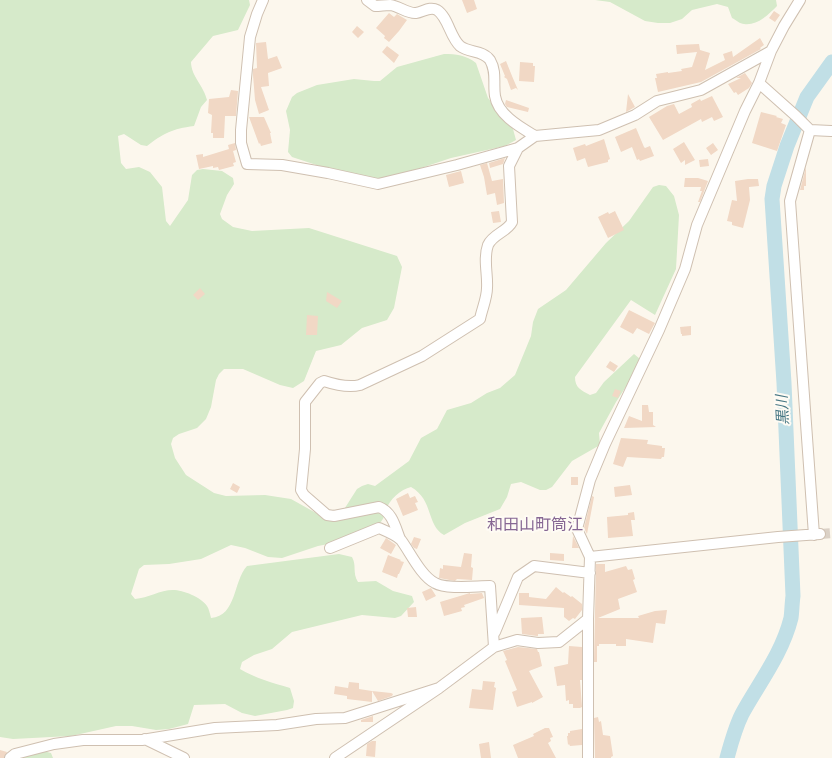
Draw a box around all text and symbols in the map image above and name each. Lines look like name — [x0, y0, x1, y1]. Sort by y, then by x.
water label: 黒川 — [773, 395, 793, 425]
district label: 和田山町筒江 — [487, 515, 583, 535]

